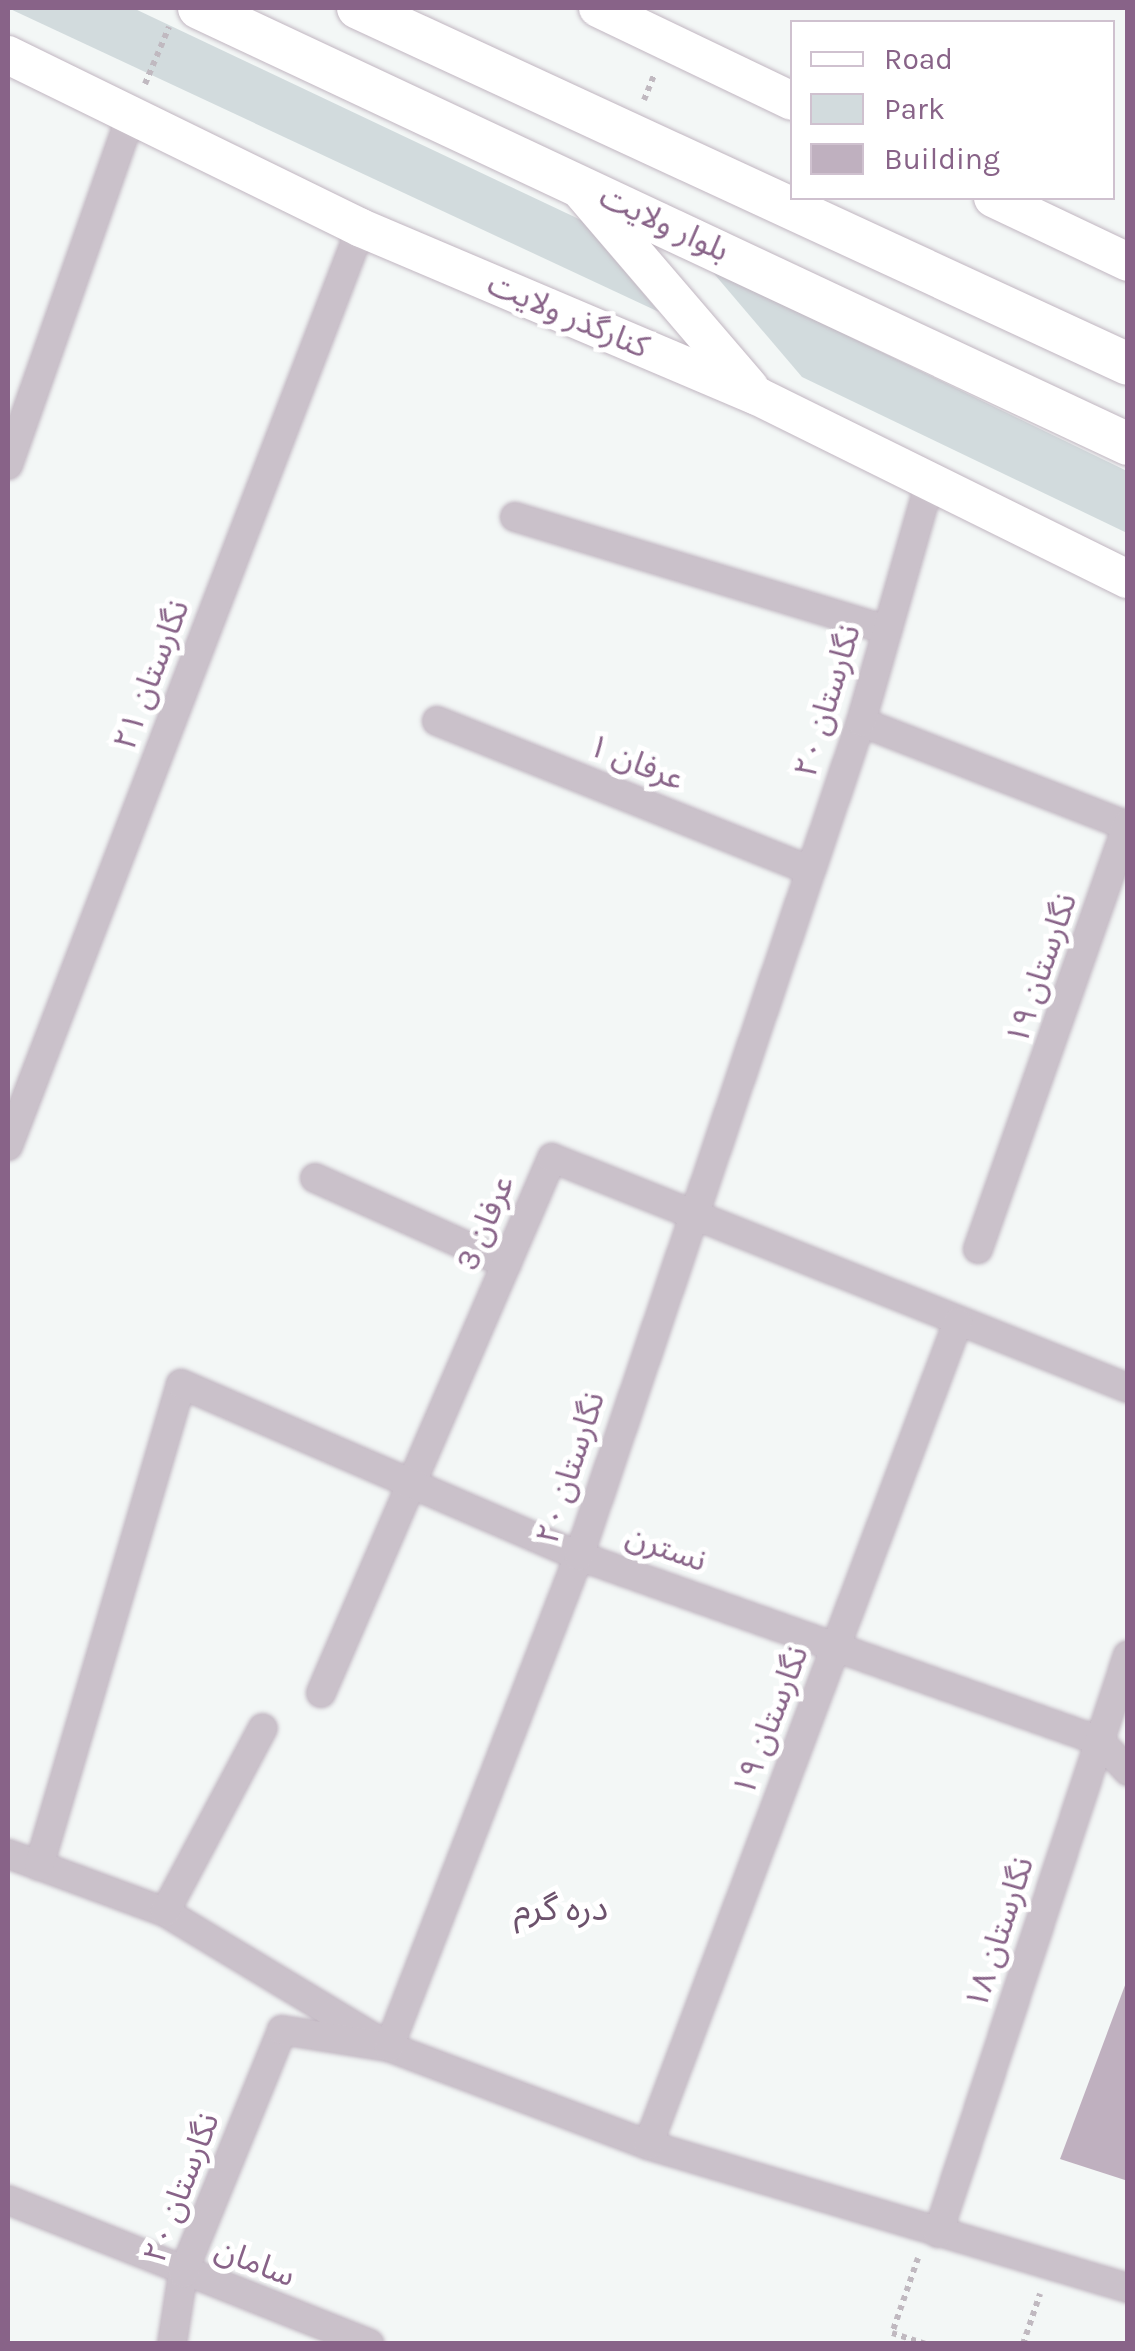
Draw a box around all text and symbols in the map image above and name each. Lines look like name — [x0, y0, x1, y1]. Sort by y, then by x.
legend — [790, 20, 1115, 200]
text: Road — [884, 41, 953, 77]
text: Park — [884, 91, 945, 127]
text: Building — [884, 141, 1000, 177]
street label: بلوار ولایت — [593, 177, 735, 271]
street label: کنارگذر ولایت — [482, 265, 654, 367]
street label: نگارستان ۲۱ — [106, 595, 198, 755]
street label: نگارستان ۲۰ — [787, 620, 869, 782]
street label: عرفان ۱ — [583, 727, 689, 799]
street label: نگارستان ۱۹ — [998, 888, 1086, 1050]
street label: عرفان 3 — [449, 1170, 523, 1276]
street label: نگارستان ۲۰ — [528, 1387, 614, 1549]
street label: نسترن — [621, 1517, 711, 1581]
street label: نگارستان ۱۹ — [725, 1641, 817, 1801]
street label: نگارستان ۱۸ — [957, 1852, 1043, 2014]
district label: دره گرم — [514, 1888, 608, 1930]
street label: نگارستان ۲۰ — [136, 2108, 228, 2268]
street label: سامان — [210, 2230, 300, 2296]

